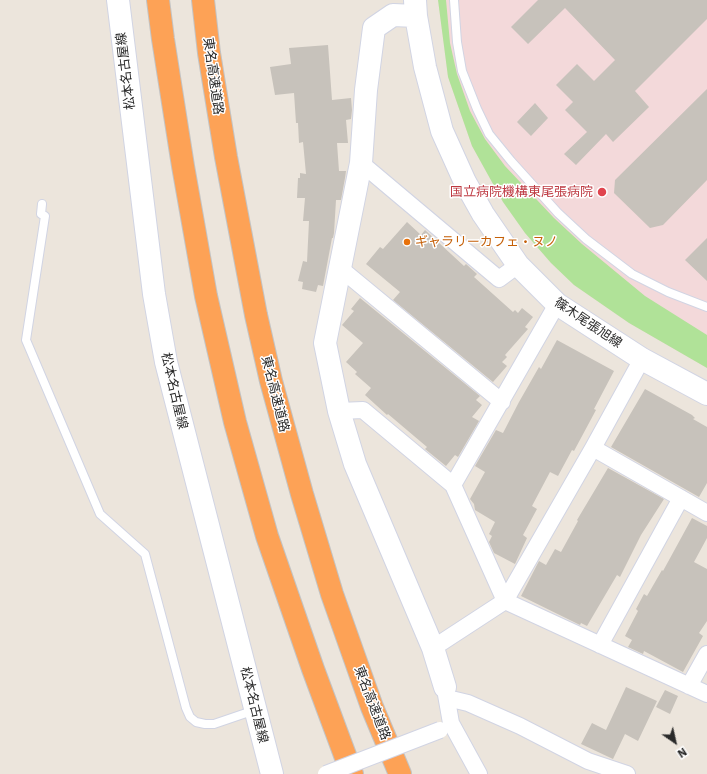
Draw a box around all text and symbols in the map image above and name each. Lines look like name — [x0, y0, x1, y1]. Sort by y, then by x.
street label: 松本名古屋線 — [114, 31, 138, 111]
street label: 東名高速道路 — [200, 36, 226, 116]
place label: 国立病院機構東尾張病院 — [450, 184, 593, 200]
marker: 国立病院機構東尾張病院 — [596, 186, 608, 198]
place label: ギャラリーカフェ・ヌノ — [415, 234, 558, 250]
marker: ギャラリーカフェ・ヌノ — [402, 237, 412, 247]
street label: 篠木尾張旭線 — [551, 295, 625, 351]
street label: 松本名古屋線 — [158, 351, 190, 431]
street label: 東名高速道路 — [258, 354, 292, 434]
street label: 東名高速道路 — [351, 664, 393, 742]
street label: 松本名古屋線 — [237, 665, 271, 745]
north arrow — [655, 722, 695, 762]
text: N — [675, 745, 689, 760]

